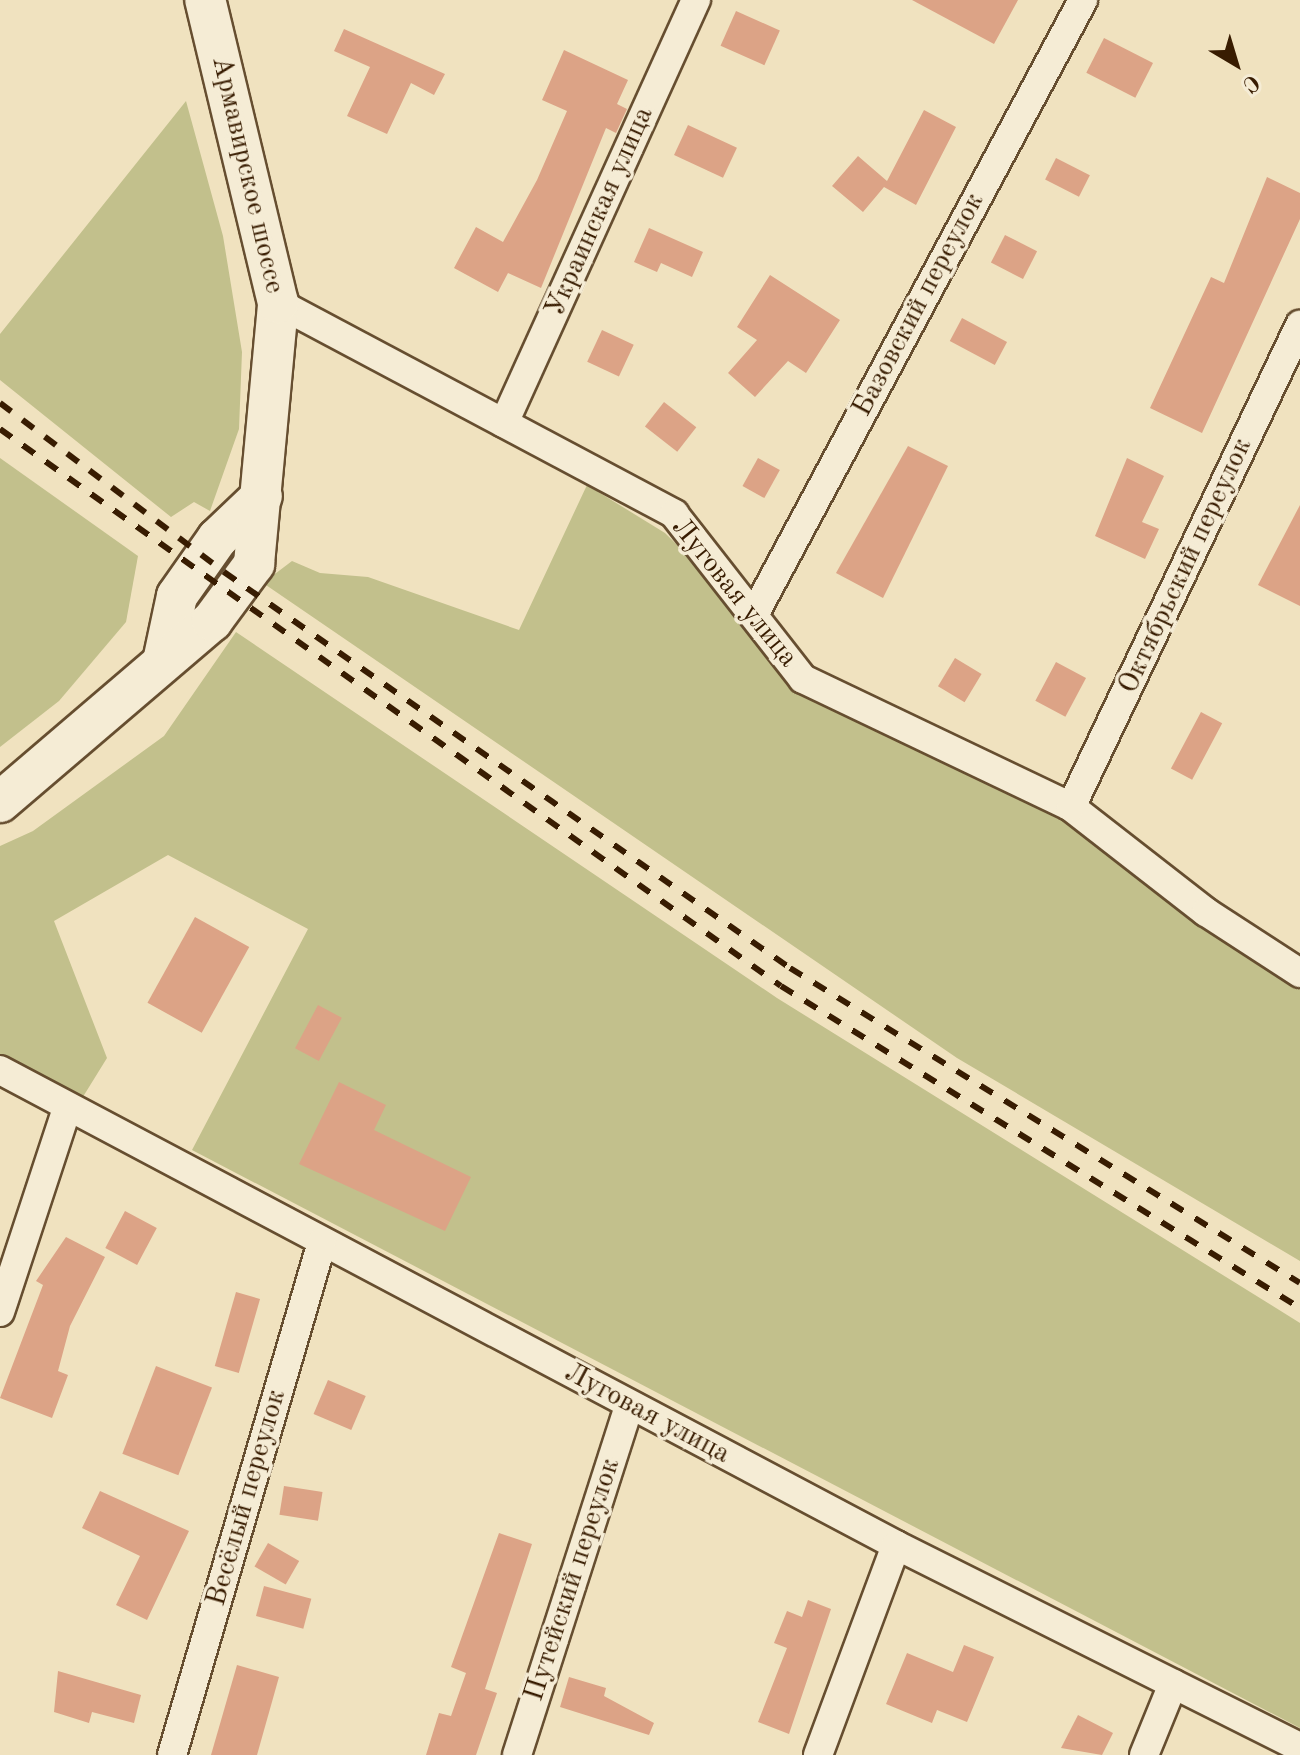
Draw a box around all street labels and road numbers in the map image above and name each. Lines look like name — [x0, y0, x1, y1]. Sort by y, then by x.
street label: Армавирское шоссе — [203, 53, 291, 297]
street label: Украинская улица — [539, 102, 661, 322]
street label: Базовский переулок — [846, 187, 992, 423]
street label: Октябрьский переулок — [1112, 433, 1260, 699]
street label: Луговая улица — [663, 511, 805, 675]
street label: Луговая улица — [559, 1356, 735, 1472]
street label: Весёлый переулок — [200, 1386, 294, 1610]
street label: Путейский переулок — [518, 1454, 628, 1706]

